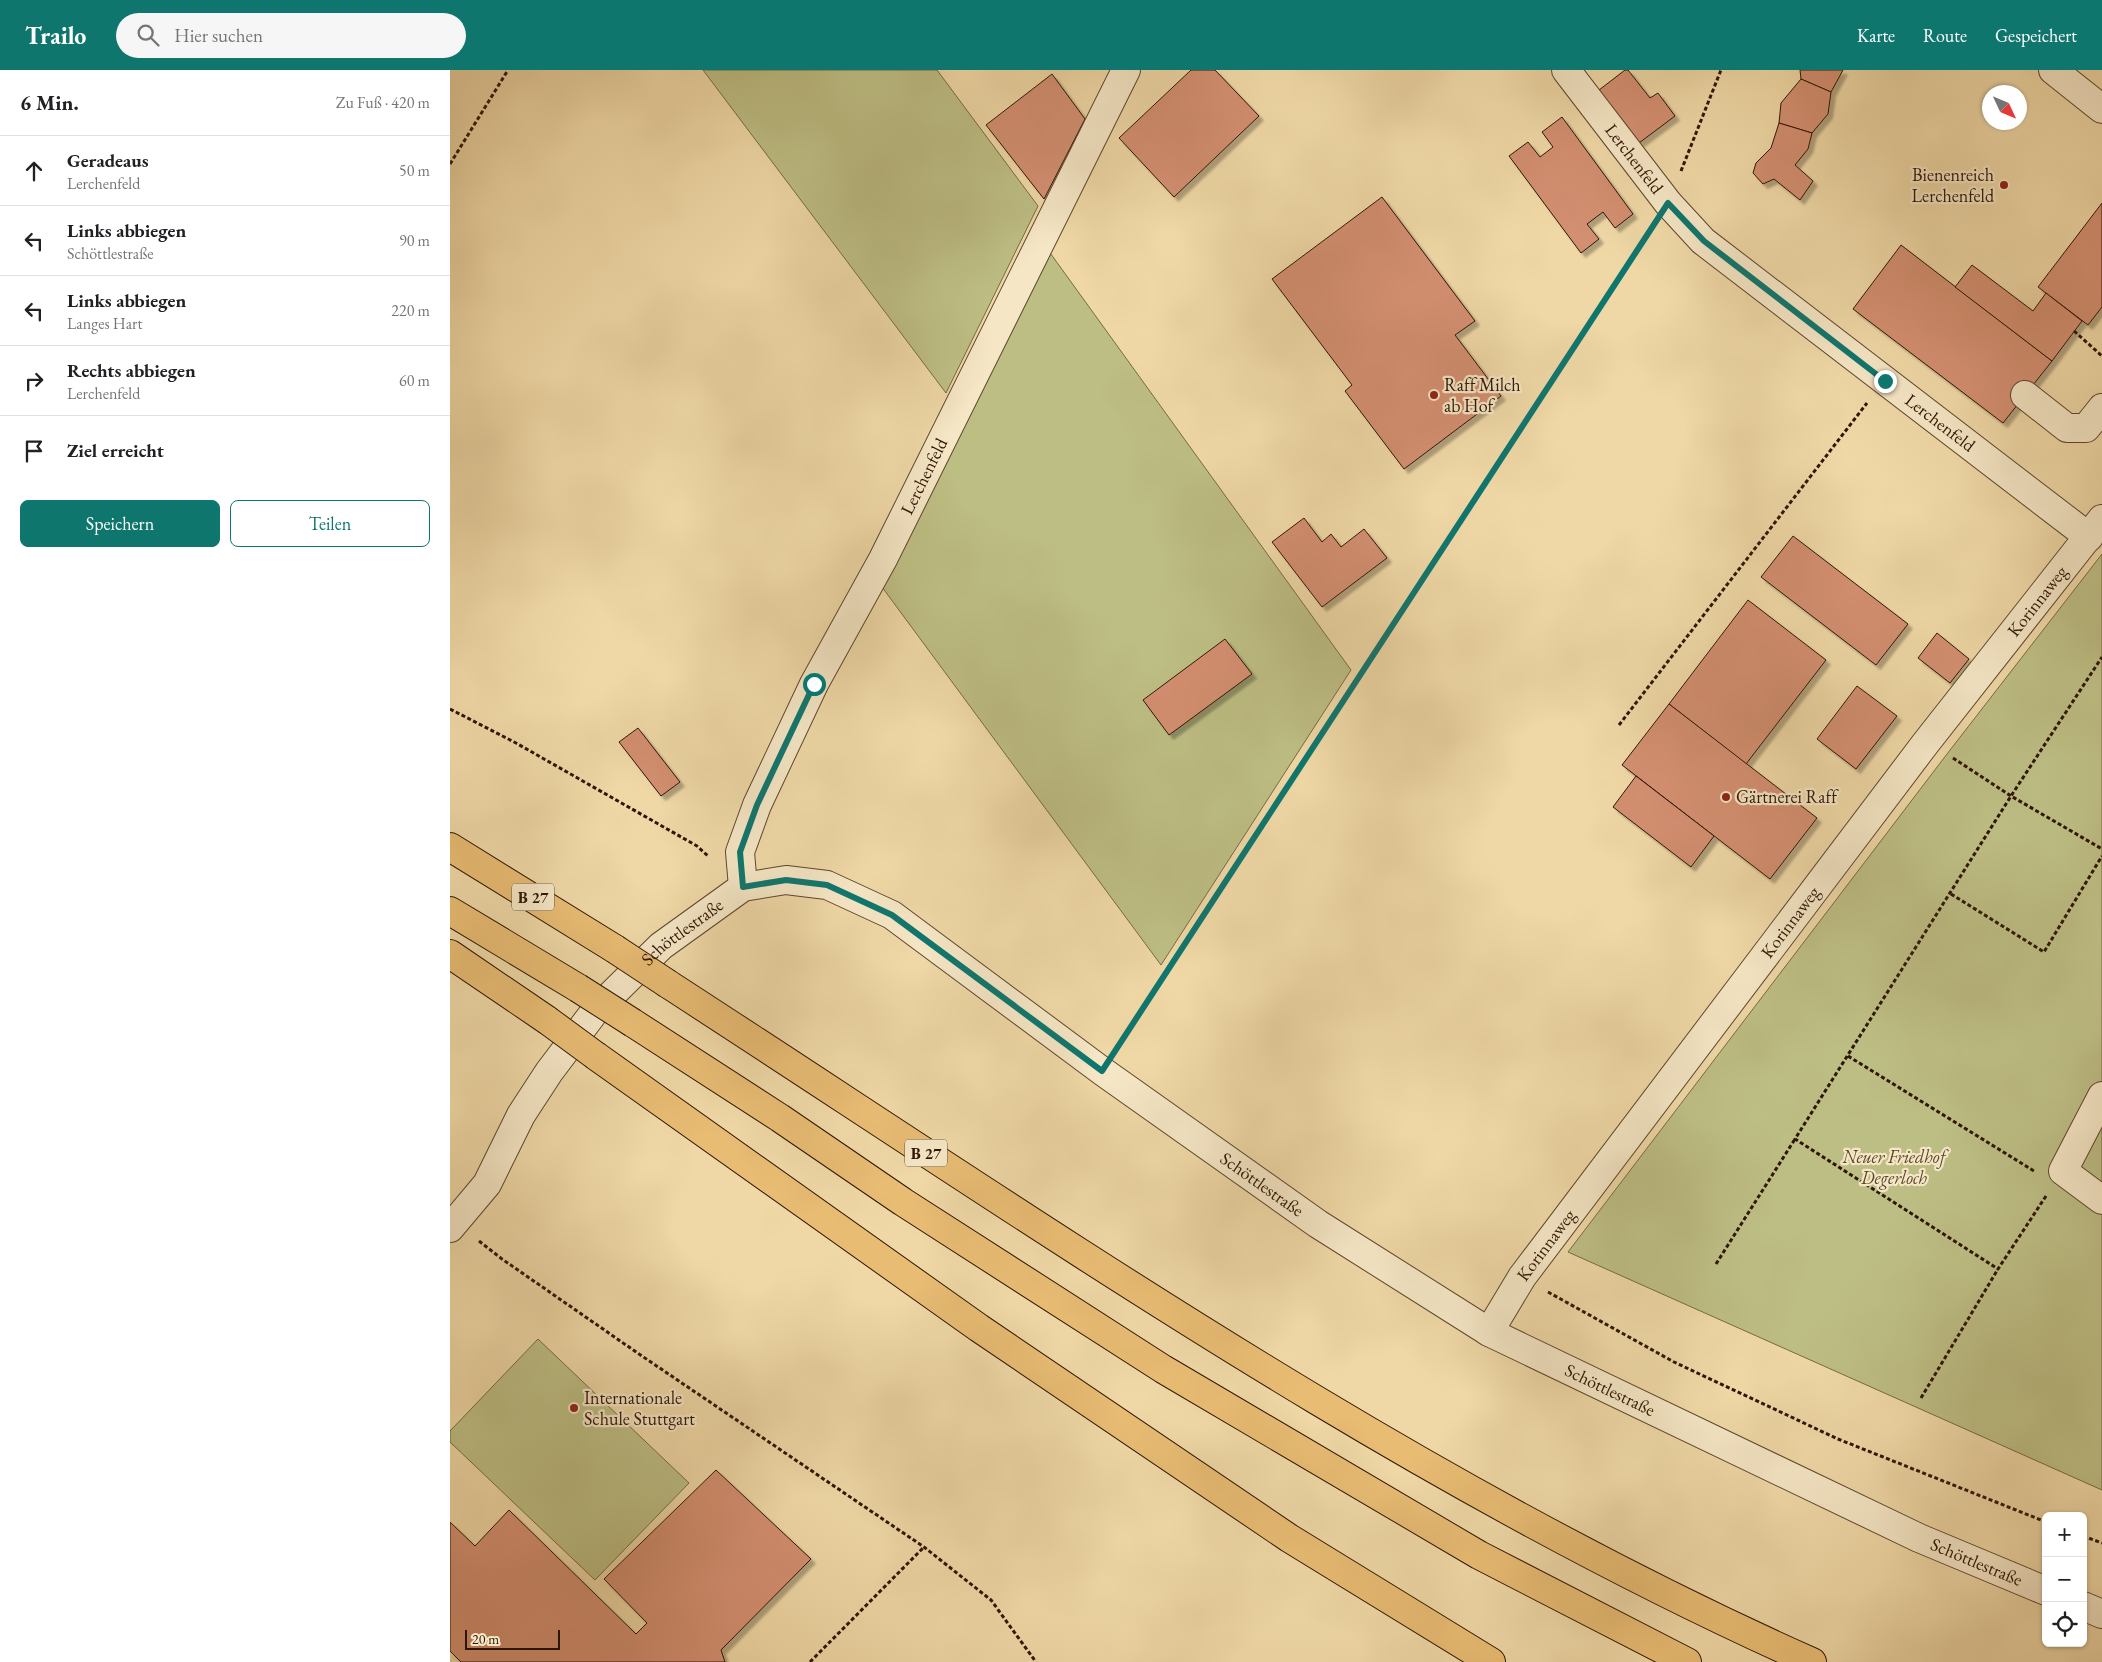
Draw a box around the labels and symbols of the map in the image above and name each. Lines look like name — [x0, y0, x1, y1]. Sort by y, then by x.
north arrow — [1982, 85, 2027, 130]
street label: Lerchenfeld — [1600, 119, 1669, 199]
place label: Bienenreich Lerchenfeld — [1912, 163, 1995, 207]
marker: Bienenreich Lerchenfeld — [1998, 179, 2010, 191]
route end — [1874, 370, 1897, 393]
place label: Raff Milch ab Hof — [1444, 373, 1521, 417]
street label: Lerchenfeld — [1901, 388, 1981, 457]
marker: Raff Milch ab Hof — [1428, 389, 1440, 401]
street label: Lerchenfeld — [895, 433, 953, 518]
street label: Korinnaweg — [2002, 561, 2072, 641]
route start — [803, 673, 826, 696]
place label: Gärtnerei Raff — [1736, 785, 1839, 808]
marker: Gärtnerei Raff — [1720, 791, 1732, 803]
street label: Korinnaweg — [1755, 881, 1825, 962]
road number: B 27 — [512, 884, 554, 910]
street label: Schöttlestraße — [636, 893, 727, 970]
road number: B 27 — [905, 1140, 947, 1166]
park label: Neuer Friedhof Degerloch — [1842, 1145, 1950, 1190]
street label: Schöttlestraße — [1216, 1146, 1309, 1222]
street label: Korinnaweg — [1511, 1204, 1580, 1285]
street label: Schöttlestraße — [1561, 1358, 1659, 1421]
place label: Internationale Schule Stuttgart — [584, 1386, 695, 1430]
marker: Internationale Schule Stuttgart — [568, 1402, 580, 1414]
street label: Schöttlestraße — [1927, 1532, 2026, 1591]
scale bar — [465, 1627, 560, 1650]

